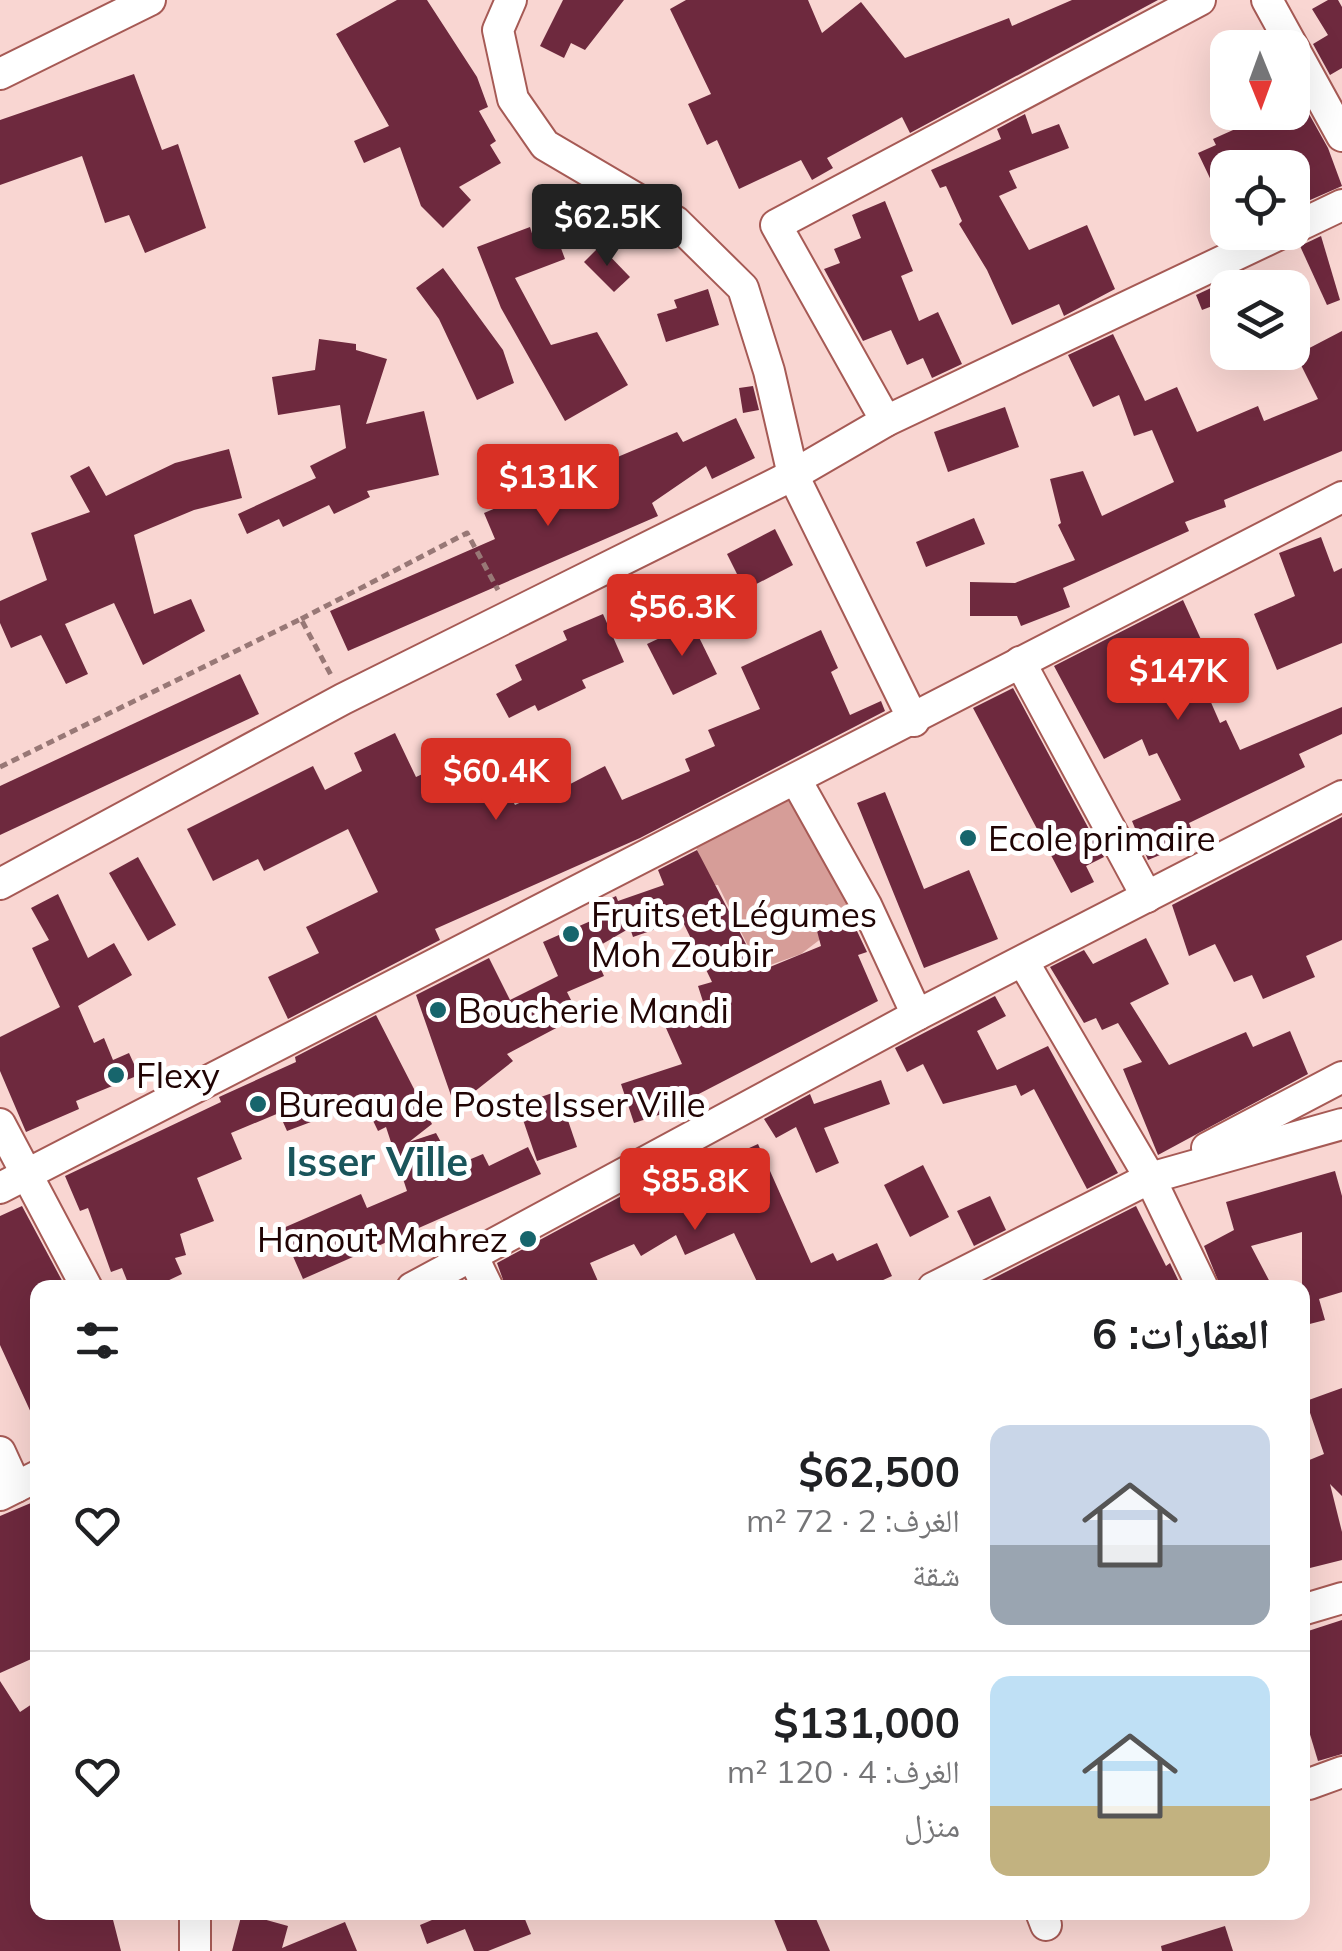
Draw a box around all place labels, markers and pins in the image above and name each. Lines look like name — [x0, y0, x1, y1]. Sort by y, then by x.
pin: $62.5K — [526, 184, 688, 269]
pin: $131K — [478, 444, 618, 529]
pin: $56.3K — [601, 574, 763, 659]
pin: $147K — [1108, 638, 1248, 723]
pin: $60.4K — [415, 738, 577, 823]
place label: Ecole primaire — [988, 816, 1216, 860]
marker: Ecole primaire — [957, 827, 979, 849]
place label: Fruits et Légumes Moh Zoubir — [591, 892, 877, 976]
marker: Fruits et Légumes Moh Zoubir — [560, 923, 582, 945]
place label: Boucherie Mandi — [458, 988, 729, 1032]
marker: Boucherie Mandi — [427, 999, 449, 1021]
place label: Flexy — [136, 1053, 220, 1097]
marker: Flexy — [105, 1064, 127, 1086]
place label: Bureau de Poste Isser Ville — [278, 1082, 706, 1126]
marker: Bureau de Poste Isser Ville — [247, 1093, 269, 1115]
pin: $85.8K — [614, 1148, 776, 1233]
place label: Hanout Mahrez — [257, 1217, 508, 1261]
marker: Hanout Mahrez — [517, 1228, 539, 1250]

